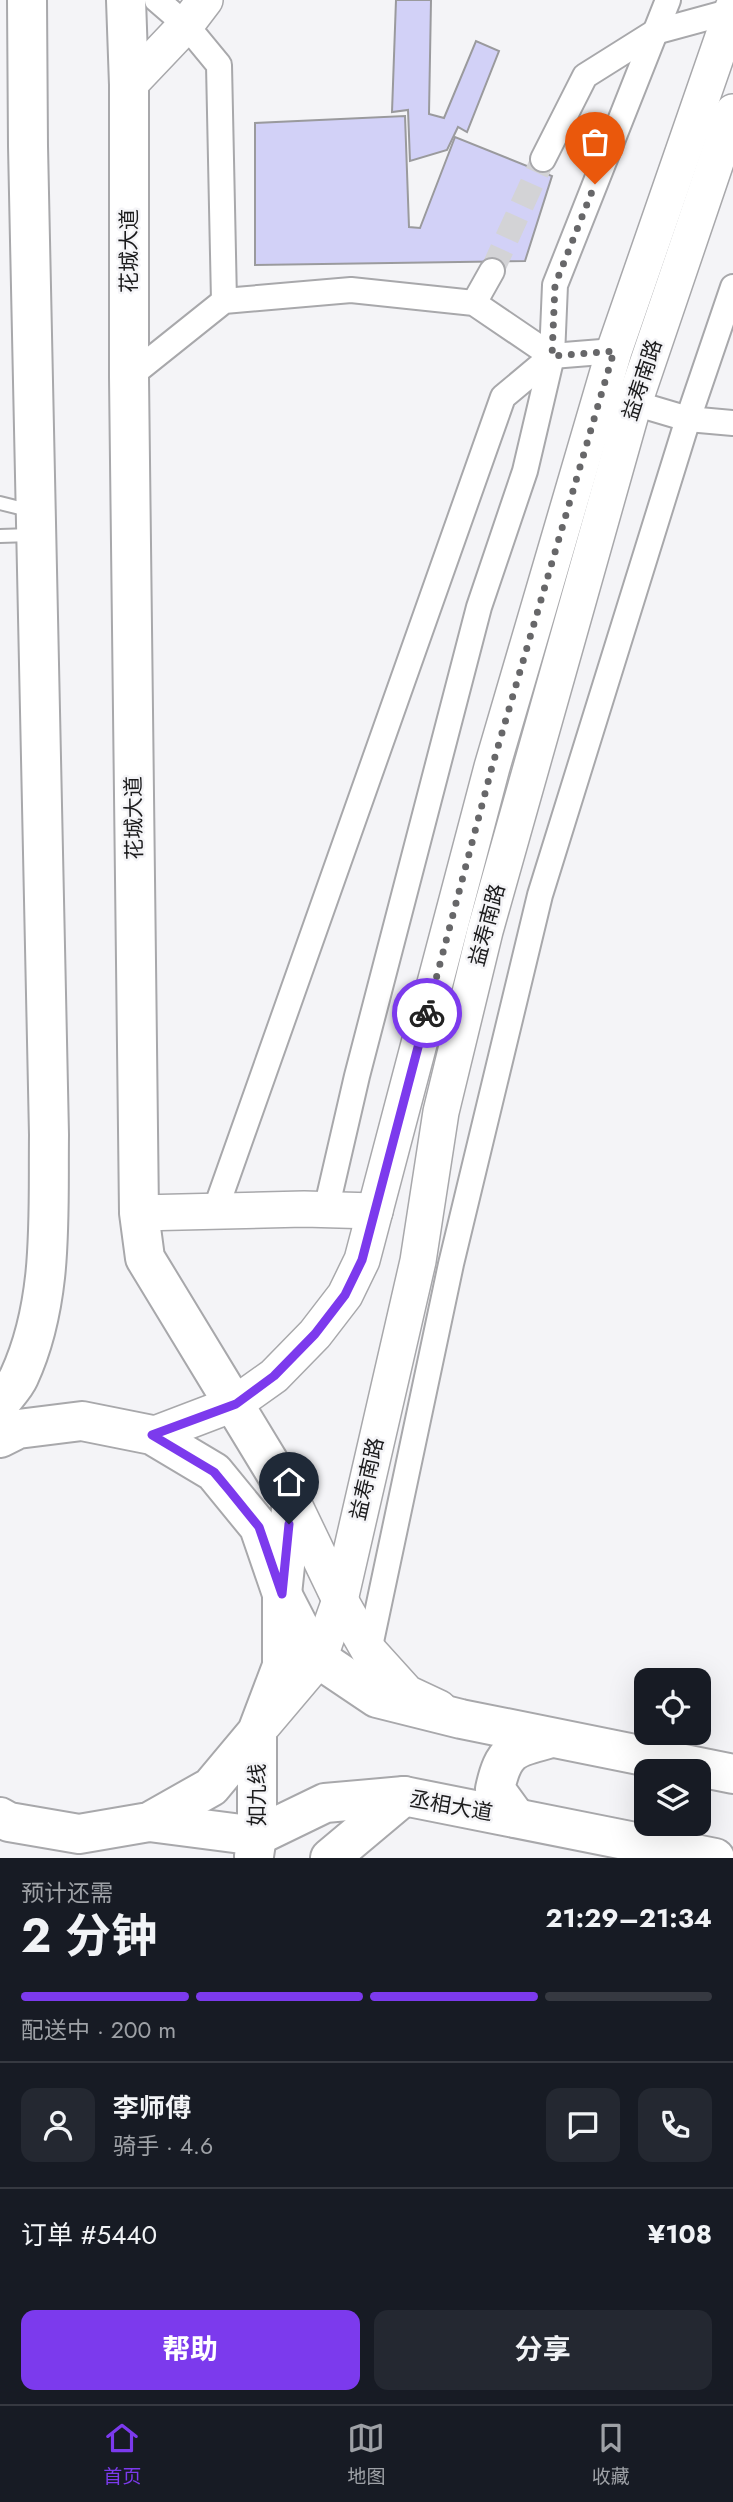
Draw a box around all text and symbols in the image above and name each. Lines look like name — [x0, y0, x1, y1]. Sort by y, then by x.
pin — [565, 112, 625, 184]
icon: bag — [576, 123, 614, 161]
street label: 花城大道 — [114, 209, 144, 293]
street label: 益寿南路 — [615, 335, 669, 425]
street label: 花城大道 — [118, 776, 150, 860]
street label: 益寿南路 — [462, 881, 512, 969]
courier — [392, 978, 462, 1048]
icon: bike — [408, 994, 446, 1032]
street label: 益寿南路 — [343, 1435, 391, 1523]
pin — [259, 1452, 319, 1524]
icon: home — [270, 1463, 308, 1501]
map controls — [634, 1668, 711, 1836]
button: locate — [634, 1668, 711, 1745]
button: layers — [634, 1759, 711, 1836]
street label: 如九线 — [242, 1764, 272, 1827]
street label: 丞相大道 — [407, 1784, 495, 1828]
text: 预计还需 — [21, 1876, 113, 1910]
text: 21:29–21:34 — [546, 1899, 712, 1937]
text: 2 分钟 — [21, 1903, 157, 1969]
text: 配送中 · 200 m — [21, 2013, 176, 2047]
button: person — [21, 2088, 95, 2162]
button: chat — [546, 2088, 620, 2162]
button: phone — [638, 2088, 712, 2162]
text: 李师傅 — [113, 2089, 191, 2127]
text: 骑手 · 4.6 — [113, 2129, 213, 2163]
text: ¥108 — [648, 2215, 712, 2253]
text: 订单 #5440 — [21, 2216, 157, 2254]
button: 帮助 — [21, 2310, 360, 2390]
button: 分享 — [374, 2310, 712, 2390]
tab: 首页 — [103, 2419, 141, 2490]
tab: 地图 — [347, 2419, 386, 2490]
tab: 收藏 — [592, 2419, 630, 2490]

